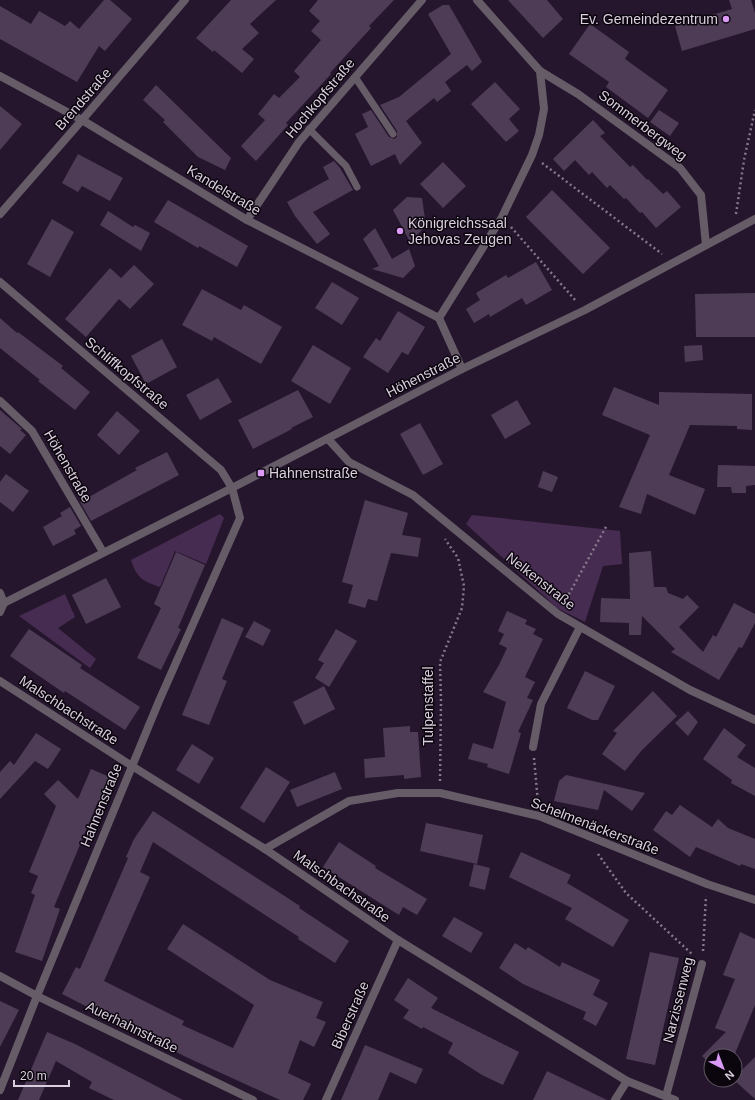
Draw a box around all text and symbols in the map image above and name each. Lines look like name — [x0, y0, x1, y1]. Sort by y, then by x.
place label: Ev. Gemeindezentrum — [580, 11, 718, 27]
marker: Ev. Gemeindezentrum — [721, 14, 731, 24]
street label: Hochkopfstraße — [282, 55, 358, 141]
street label: Brendstraße — [52, 65, 114, 133]
street label: Sommerbergweg — [596, 87, 690, 163]
street label: Kandelstraße — [184, 162, 264, 218]
place label: Königreichssaal Jehovas Zeugen — [408, 215, 512, 247]
marker: Königreichssaal Jehovas Zeugen — [395, 226, 405, 236]
street label: Schliffkopfstraße — [82, 333, 172, 413]
street label: Höhenstraße — [383, 349, 463, 401]
street label: Höhenstraße — [41, 427, 95, 505]
place label: Hahnenstraße — [269, 465, 358, 481]
marker: Hahnenstraße — [256, 468, 266, 478]
street label: Nelkenstraße — [503, 549, 579, 613]
street label: Tulpenstaffel — [420, 666, 436, 746]
street label: Malschbachstraße — [17, 672, 121, 748]
street label: Hahnenstraße — [77, 761, 125, 849]
street label: Schelmenäckerstraße — [529, 794, 662, 858]
street label: Malschbachstraße — [291, 847, 394, 925]
street label: Narzissenweg — [660, 955, 696, 1045]
street label: Biberstraße — [328, 978, 372, 1051]
street label: Auerhahnstraße — [83, 998, 181, 1056]
north arrow — [703, 1048, 743, 1088]
scale bar — [14, 1062, 69, 1088]
text: N — [723, 1068, 737, 1083]
text: 20 m — [20, 1069, 47, 1083]

